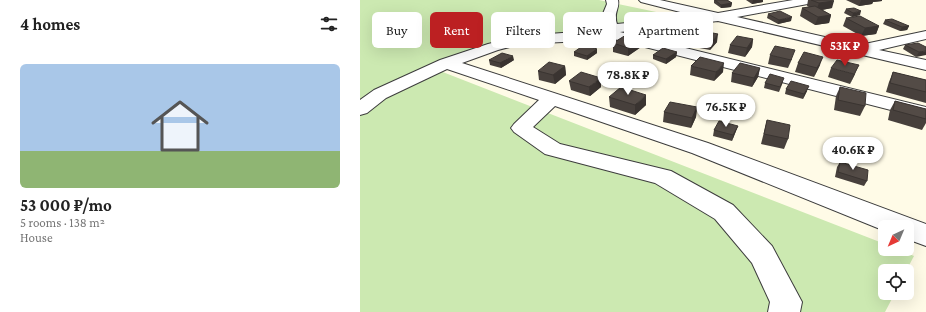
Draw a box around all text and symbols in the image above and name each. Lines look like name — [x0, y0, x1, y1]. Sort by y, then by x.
chip: Buy — [372, 12, 422, 48]
chip: Rent — [430, 12, 483, 48]
chip: Filters — [491, 12, 555, 48]
chip: New — [563, 12, 616, 48]
chip: Apartment — [624, 12, 713, 48]
icon: filters — [318, 13, 340, 35]
text: 4 homes — [20, 15, 80, 34]
pin: 53K ₽ — [817, 33, 873, 67]
text: 53K ₽ — [830, 38, 860, 53]
pin: 78.8K ₽ — [591, 62, 665, 96]
text: 78.8K ₽ — [607, 67, 649, 82]
icon: home — [144, 90, 216, 162]
pin: 76.5K ₽ — [689, 94, 763, 128]
text: 76.5K ₽ — [705, 99, 747, 114]
pin: 40.6K ₽ — [816, 137, 890, 171]
text: 40.6K ₽ — [831, 142, 875, 157]
text: 53 000 ₽/mo — [20, 196, 112, 215]
text: 5 rooms · 138 m² — [20, 215, 105, 230]
north arrow — [878, 220, 914, 256]
map controls — [878, 220, 914, 300]
text: House — [20, 230, 53, 245]
button: locate — [878, 264, 914, 300]

